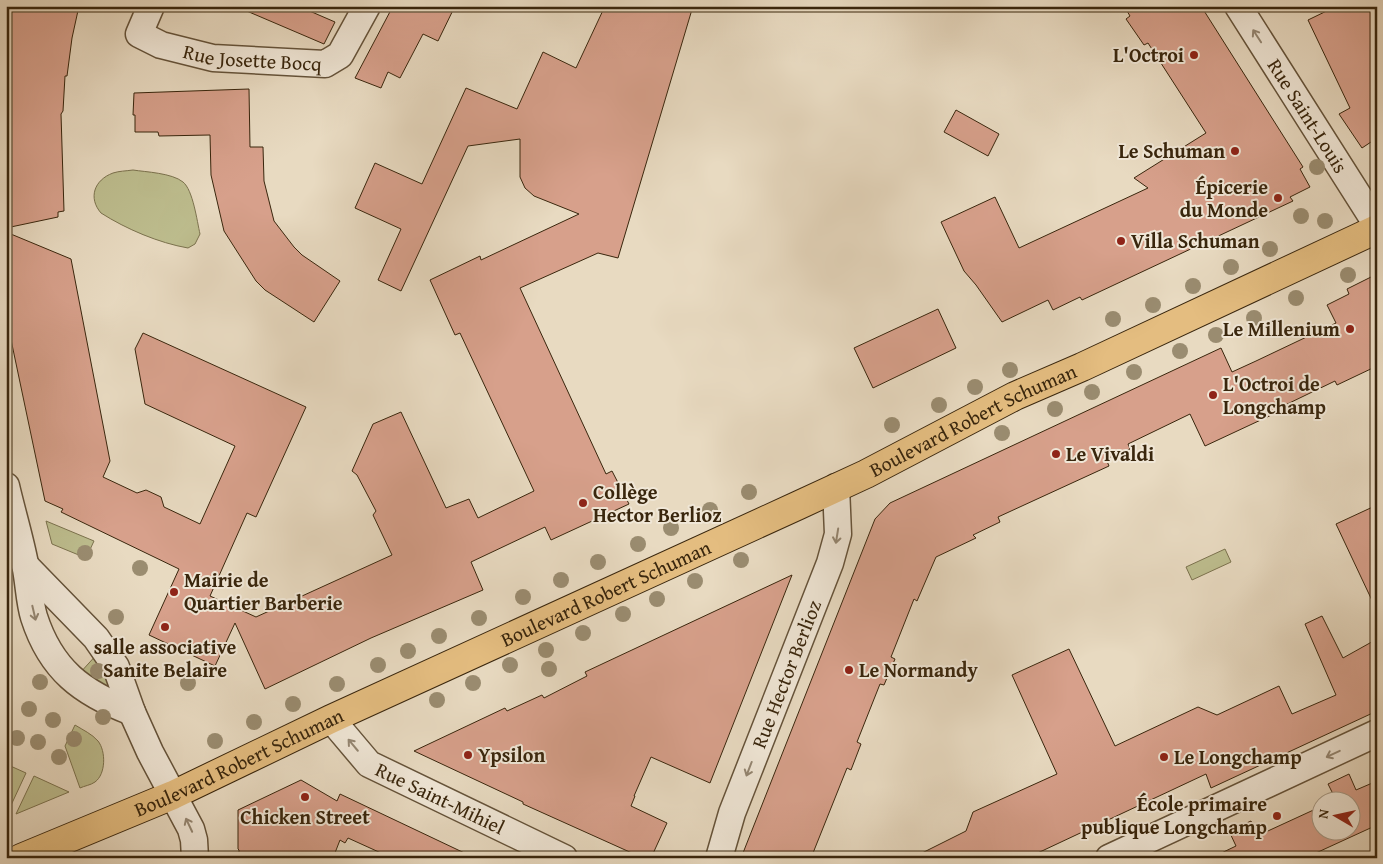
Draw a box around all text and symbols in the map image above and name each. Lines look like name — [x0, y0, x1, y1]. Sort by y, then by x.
one-way arrow — [1252, 29, 1262, 43]
street label: Rue Josette Bocq — [180, 36, 323, 78]
place label: L'Octroi — [1113, 40, 1184, 69]
marker: L'Octroi — [1188, 49, 1200, 61]
street label: Rue Saint-Louis — [1261, 53, 1355, 178]
place label: Le Schuman — [1118, 136, 1225, 165]
marker: Le Schuman — [1229, 145, 1241, 157]
place label: Épicerie du Monde — [1180, 172, 1268, 224]
marker: Épicerie du Monde — [1272, 192, 1284, 204]
place label: Villa Schuman — [1131, 226, 1260, 255]
marker: Villa Schuman — [1115, 235, 1127, 247]
place label: Le Millenium — [1223, 314, 1340, 343]
marker: Le Millenium — [1344, 323, 1356, 335]
street label: Boulevard Robert Schuman — [864, 356, 1081, 484]
place label: L'Octroi de Longchamp — [1223, 369, 1326, 421]
marker: L'Octroi de Longchamp — [1207, 389, 1219, 401]
place label: Le Vivaldi — [1066, 439, 1154, 468]
marker: Le Vivaldi — [1050, 448, 1062, 460]
place label: Collège Hector Berlioz — [593, 477, 722, 529]
marker: Collège Hector Berlioz — [577, 497, 589, 509]
one-way arrow — [831, 527, 841, 543]
street label: Boulevard Robert Schuman — [496, 532, 715, 654]
place label: Mairie de Quartier Barberie — [184, 565, 343, 617]
marker: Mairie de Quartier Barberie — [168, 586, 180, 598]
street label: Rue Hector Berlioz — [744, 595, 828, 752]
one-way arrow — [30, 604, 39, 620]
marker: salle associative Sanite Belaire — [159, 621, 171, 633]
place label: salle associative Sanite Belaire — [94, 632, 236, 684]
place label: Le Normandy — [859, 655, 979, 684]
marker: Le Normandy — [843, 664, 855, 676]
street label: Boulevard Robert Schuman — [130, 700, 348, 823]
one-way arrow — [347, 739, 358, 752]
place label: Ypsilon — [478, 740, 545, 769]
place label: Le Longchamp — [1174, 742, 1302, 771]
marker: Ypsilon — [462, 749, 474, 761]
one-way arrow — [1325, 749, 1340, 759]
marker: Le Longchamp — [1158, 751, 1170, 763]
street label: Rue Saint-Mihiel — [371, 754, 510, 842]
one-way arrow — [744, 761, 753, 776]
place label: École primaire publique Longchamp — [1081, 789, 1267, 841]
marker: Chicken Street — [299, 791, 311, 803]
north arrow — [1310, 792, 1360, 842]
place label: Chicken Street — [240, 802, 370, 831]
text: N — [1313, 807, 1334, 820]
marker: École primaire publique Longchamp — [1271, 810, 1283, 822]
one-way arrow — [183, 818, 193, 833]

